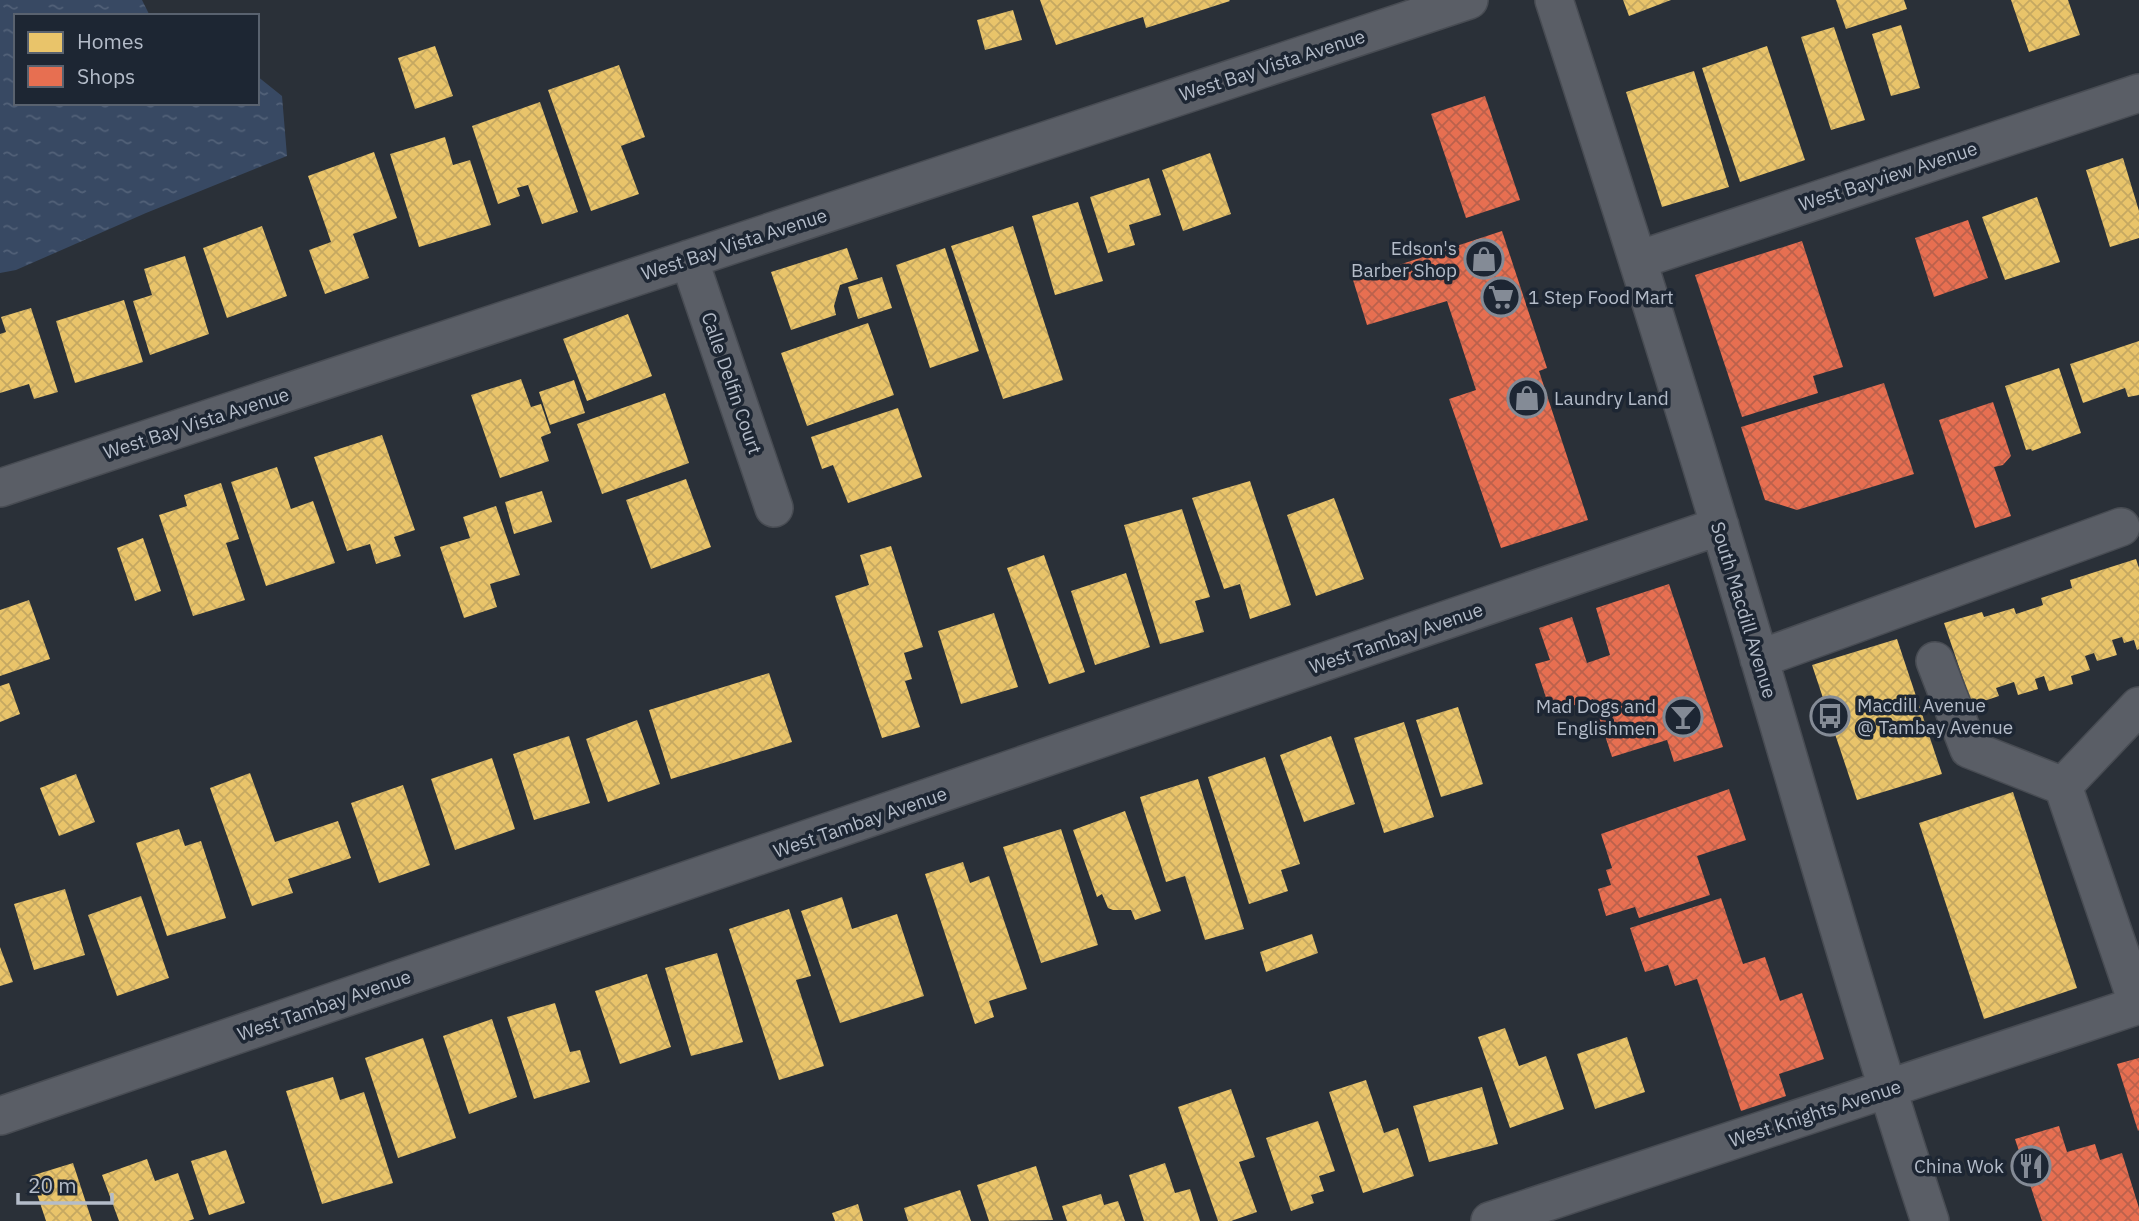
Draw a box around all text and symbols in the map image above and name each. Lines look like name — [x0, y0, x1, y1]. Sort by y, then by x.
legend — [14, 14, 259, 105]
street label: West Bay Vista Avenue — [1176, 24, 1368, 106]
text: Homes — [77, 27, 144, 55]
text: Shops — [77, 62, 135, 90]
street label: West Bayview Avenue — [1796, 136, 1980, 216]
street label: West Bay Vista Avenue — [638, 203, 830, 285]
place label: Edson's Barber Shop — [1351, 236, 1457, 282]
shop icon: Edson's Barber Shop — [1463, 238, 1505, 280]
supermarket icon: 1 Step Food Mart — [1480, 276, 1522, 318]
place label: 1 Step Food Mart — [1528, 285, 1674, 309]
street label: Calle Delfin Court — [696, 309, 768, 457]
shop icon: Laundry Land — [1506, 377, 1548, 419]
street label: West Bay Vista Avenue — [100, 382, 292, 464]
place label: Laundry Land — [1554, 386, 1669, 410]
street label: South Macdill Avenue — [1706, 519, 1782, 701]
street label: West Tambay Avenue — [1306, 597, 1486, 679]
place label: Macdill Avenue @ Tambay Avenue — [1857, 693, 2013, 739]
place label: Mad Dogs and Englishmen — [1536, 694, 1656, 740]
bus stop icon: Macdill Avenue @ Tambay Avenue — [1809, 695, 1851, 737]
bar icon: Mad Dogs and Englishmen — [1662, 696, 1704, 738]
street label: West Tambay Avenue — [770, 781, 950, 863]
street label: West Tambay Avenue — [234, 964, 414, 1046]
street label: West Knights Avenue — [1726, 1074, 1904, 1152]
restaurant icon: China Wok — [2010, 1145, 2052, 1187]
place label: China Wok — [1914, 1154, 2004, 1178]
scale bar — [18, 1162, 112, 1206]
text: 20 m — [28, 1171, 77, 1199]

